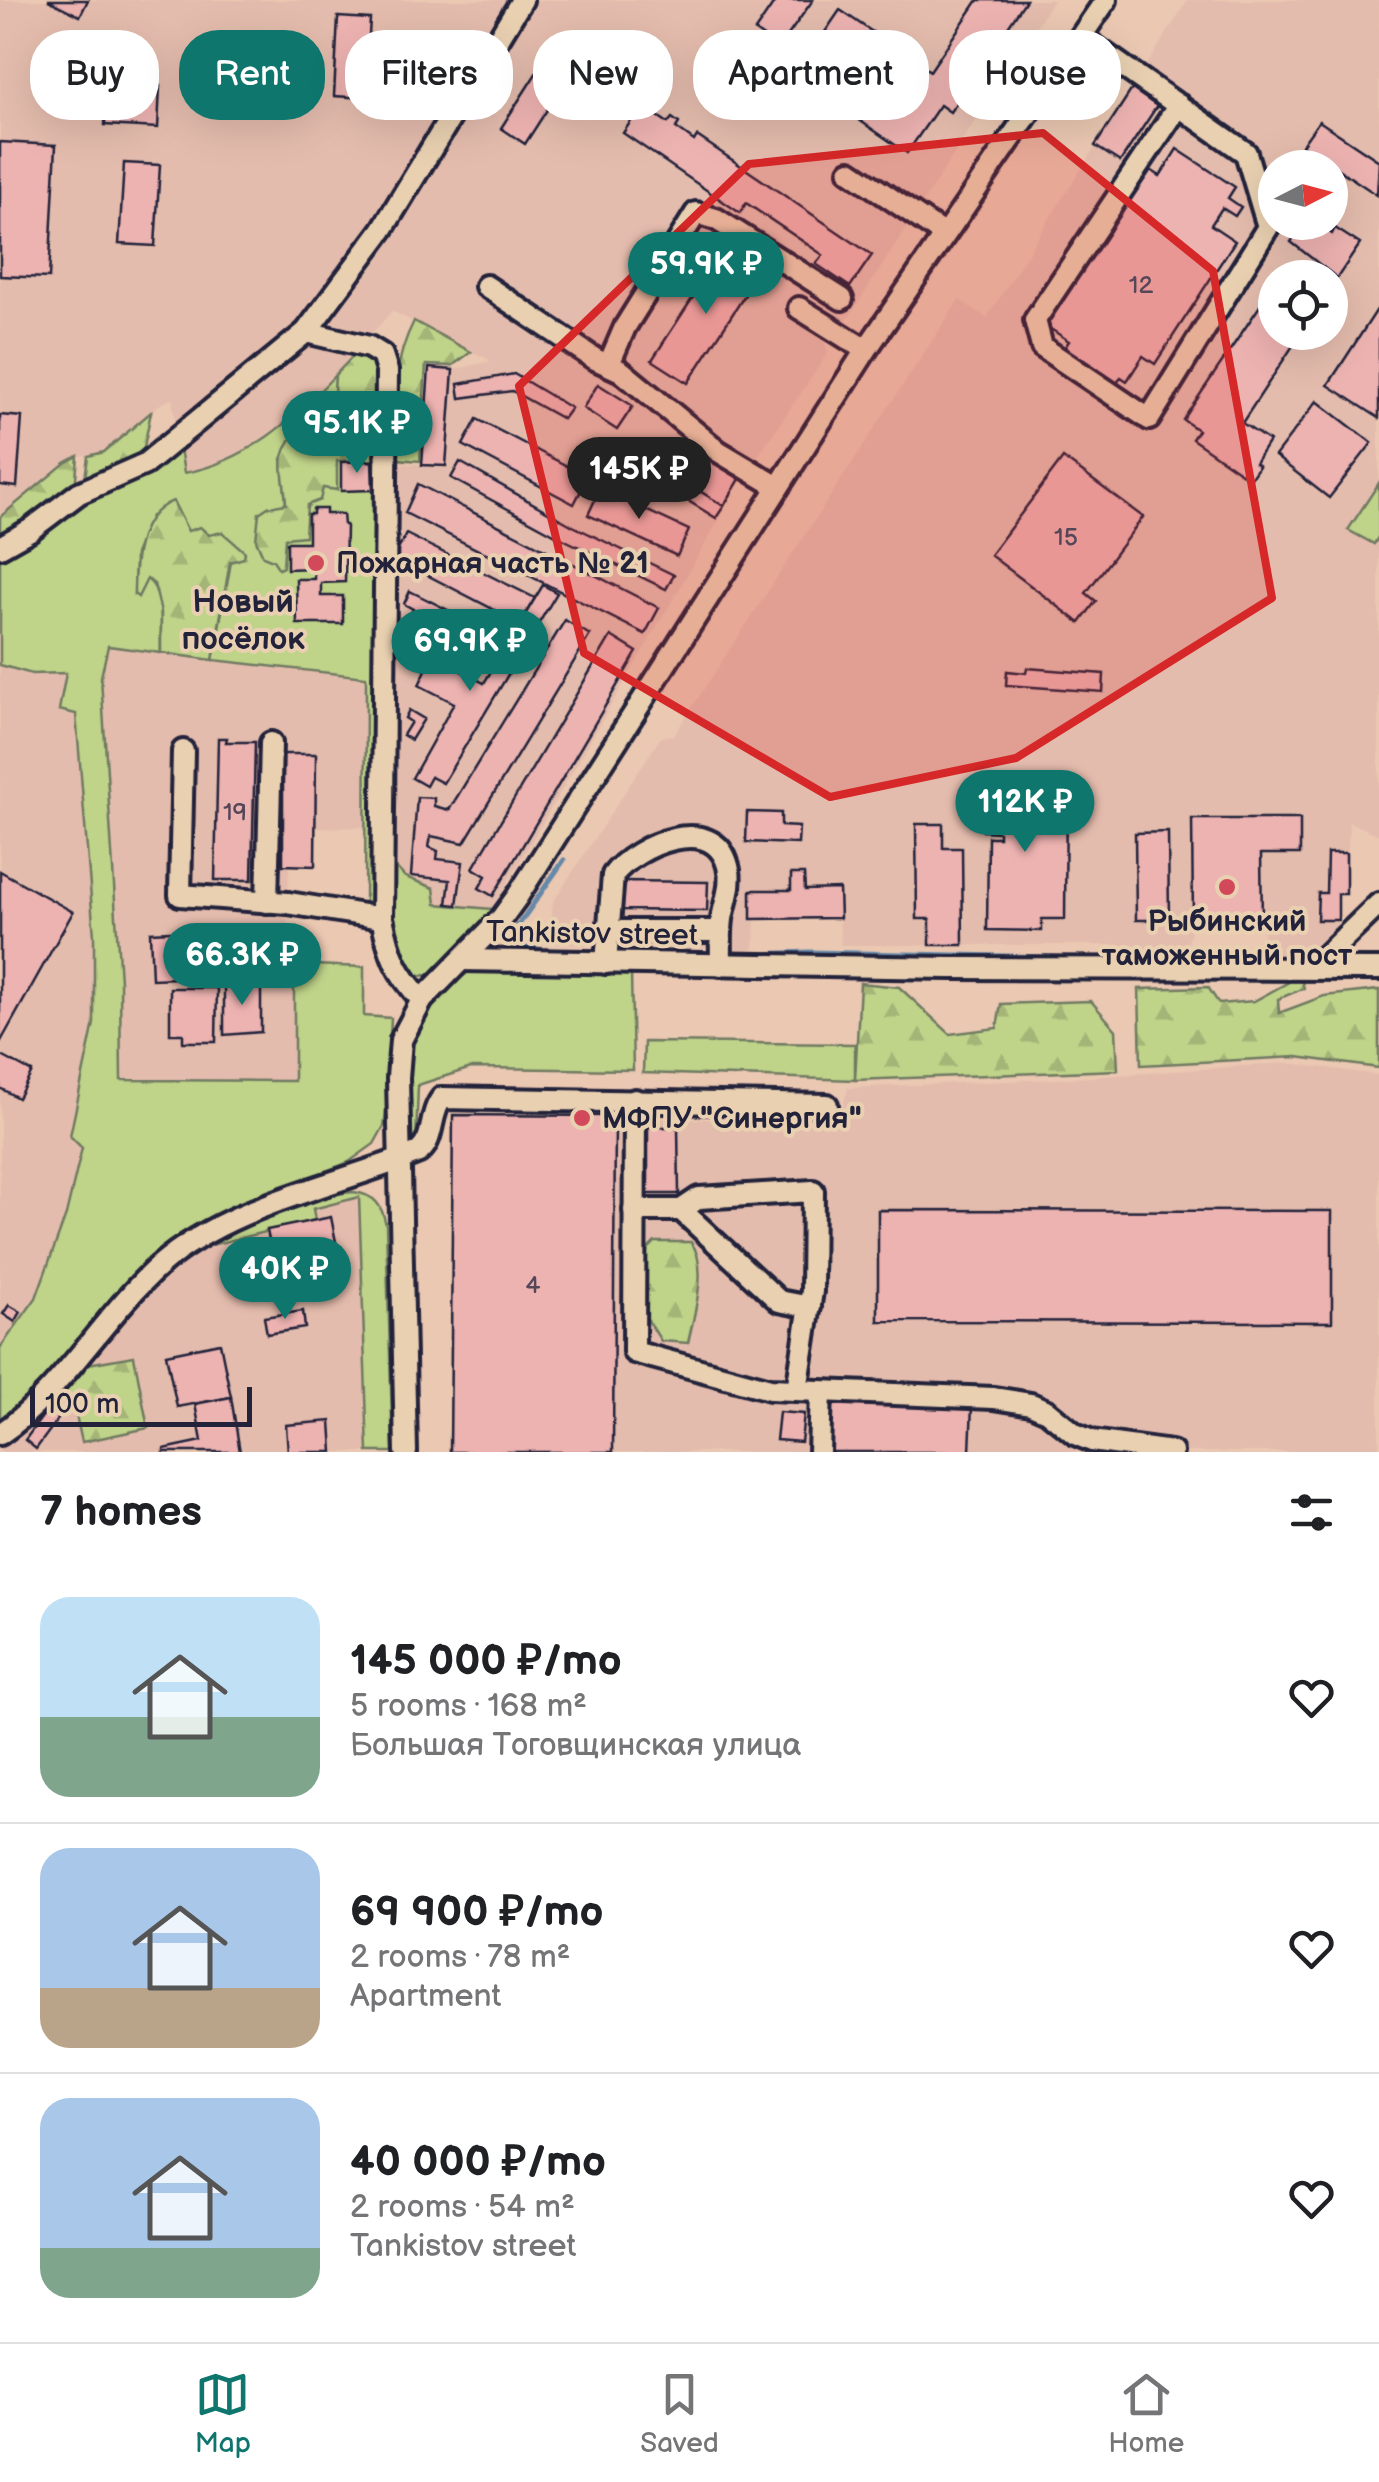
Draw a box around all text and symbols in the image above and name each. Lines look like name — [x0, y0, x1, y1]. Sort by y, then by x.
chip: Buy — [30, 30, 159, 120]
chip: Rent — [179, 30, 325, 120]
chip: Filters — [345, 30, 513, 120]
chip: New — [533, 30, 673, 120]
chip: Apartment — [693, 30, 929, 120]
chip: House — [949, 30, 1121, 120]
north arrow — [1258, 150, 1348, 240]
map controls — [1258, 150, 1348, 350]
pin: 59.9K ₽ — [614, 232, 798, 317]
text: 59.9K ₽ — [650, 245, 762, 284]
button: locate — [1258, 260, 1348, 350]
house number: 12 — [1129, 270, 1153, 301]
pin: 95.1K ₽ — [265, 391, 449, 476]
text: 95.1K ₽ — [304, 404, 410, 443]
pin: 145K ₽ — [558, 437, 720, 522]
text: 145K ₽ — [589, 450, 689, 489]
house number: 15 — [1054, 522, 1078, 553]
place label: Пожарная часть № 21 — [336, 546, 649, 582]
marker: Пожарная часть № 21 — [305, 552, 327, 574]
district label: Новый посёлок — [181, 583, 305, 659]
pin: 69.9K ₽ — [378, 609, 562, 694]
text: 69.9K ₽ — [414, 622, 526, 661]
pin: 112K ₽ — [944, 770, 1106, 855]
text: 112K ₽ — [977, 783, 1073, 822]
house number: 19 — [223, 797, 247, 828]
marker: Рыбинский таможенный пост — [1216, 876, 1238, 898]
place label: Рыбинский таможенный пост — [1102, 904, 1353, 974]
street label: Tankistov street — [486, 914, 698, 954]
pin: 66.3K ₽ — [150, 923, 334, 1008]
text: 66.3K ₽ — [185, 936, 299, 975]
place label: МФПУ "Синергия" — [602, 1101, 862, 1137]
marker: МФПУ "Синергия" — [571, 1107, 593, 1129]
pin: 40K ₽ — [215, 1237, 355, 1322]
text: 40K ₽ — [241, 1250, 329, 1289]
house number: 4 — [525, 1270, 541, 1301]
scale bar — [30, 1382, 252, 1426]
text: 100 m — [45, 1388, 119, 1421]
icon: filters — [1284, 1485, 1339, 1540]
text: 7 homes — [40, 1487, 202, 1538]
text: 145 000 ₽/mo — [350, 1636, 622, 1687]
icon: home — [120, 1637, 240, 1757]
icon: heart — [1284, 1670, 1339, 1725]
text: 5 rooms · 168 m² — [350, 1687, 587, 1726]
text: Большая Тоговщинская улица — [350, 1726, 801, 1765]
text: 69 900 ₽/mo — [350, 1887, 604, 1938]
icon: home — [120, 1888, 240, 2008]
icon: heart — [1284, 1921, 1339, 1976]
text: 2 rooms · 78 m² — [350, 1938, 570, 1977]
text: Apartment — [350, 1977, 501, 2016]
text: 40 000 ₽/mo — [350, 2137, 606, 2188]
icon: home — [120, 2138, 240, 2258]
icon: heart — [1284, 2171, 1339, 2226]
text: 2 rooms · 54 m² — [350, 2188, 575, 2227]
text: Tankistov street — [350, 2227, 576, 2266]
tab: Map — [195, 2367, 251, 2460]
tab: Saved — [640, 2367, 719, 2460]
tab: Home — [1108, 2367, 1184, 2460]

